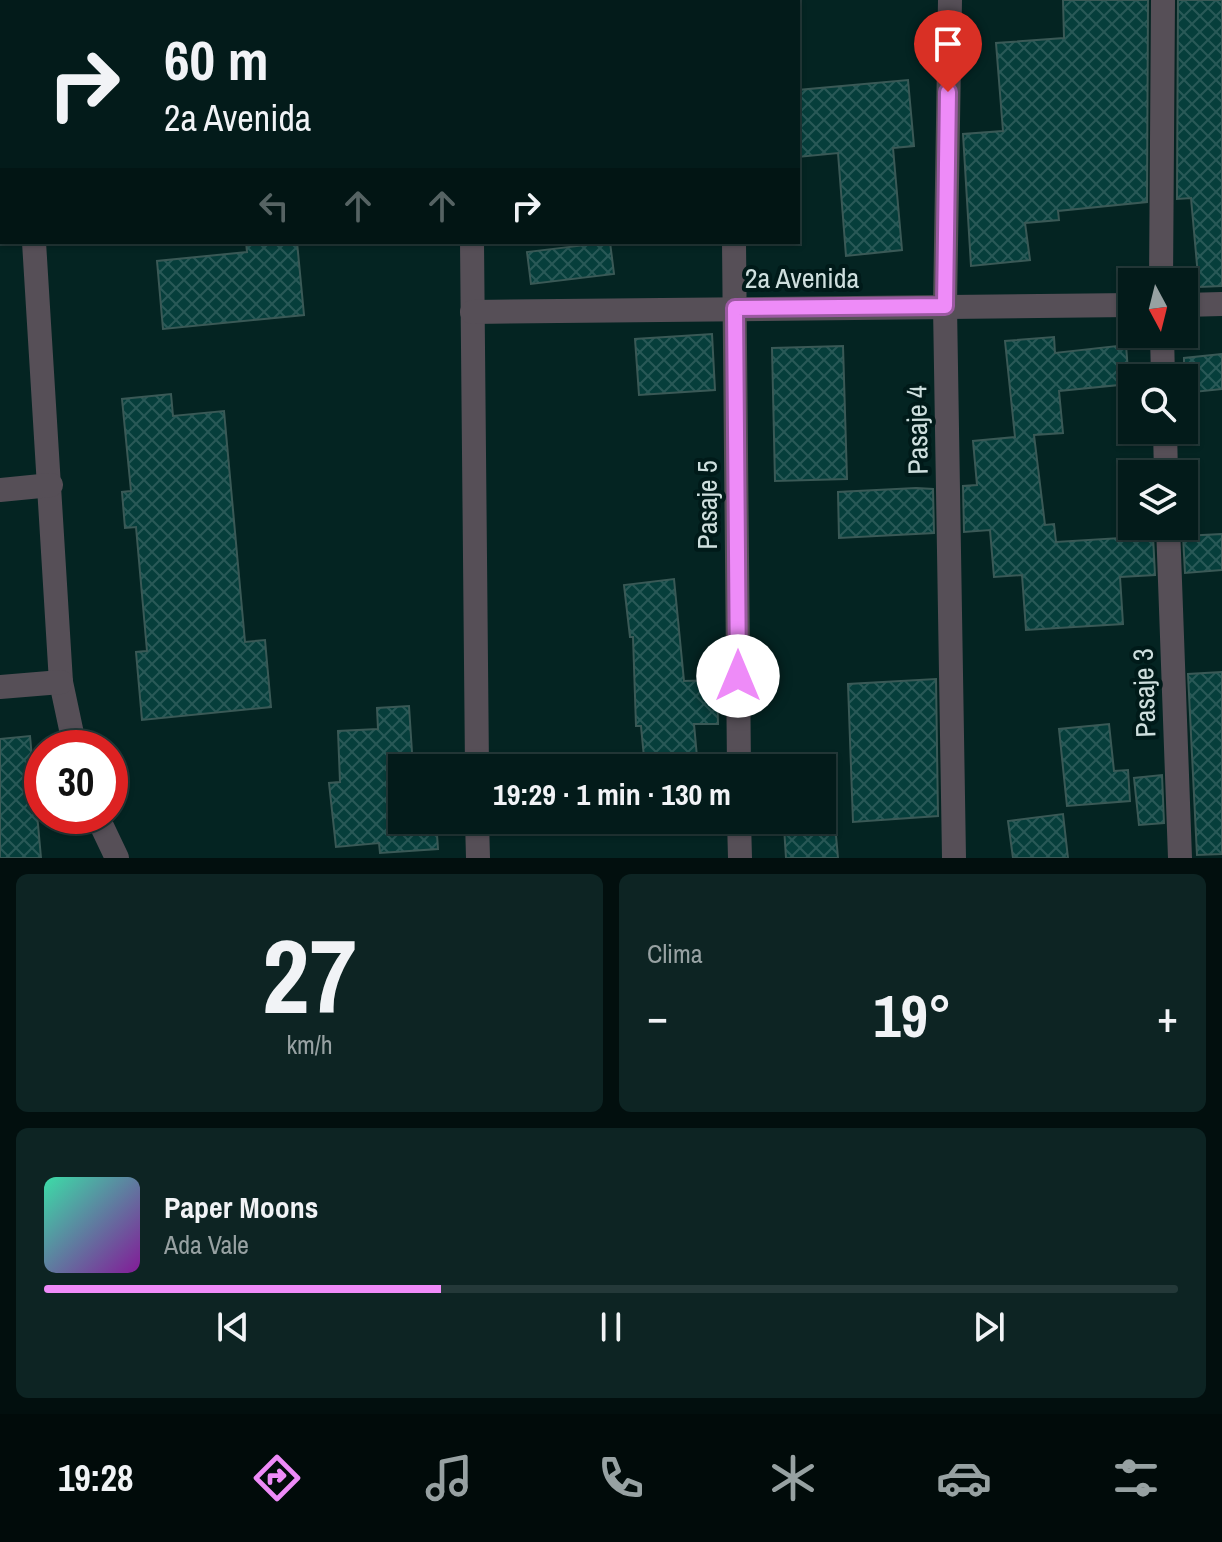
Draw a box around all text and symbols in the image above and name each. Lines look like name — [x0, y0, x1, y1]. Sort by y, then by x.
pin — [914, 10, 982, 92]
text: 60 m — [164, 22, 269, 97]
icon: arrive — [926, 22, 970, 66]
icon: right — [32, 32, 136, 136]
text: 2a Avenida — [164, 94, 311, 142]
icon: left — [252, 184, 296, 228]
icon: ahead — [336, 184, 380, 228]
icon: ahead — [420, 184, 464, 228]
icon: right — [504, 184, 548, 228]
street label: 2a Avenida — [745, 259, 859, 297]
north arrow — [1118, 268, 1198, 348]
map controls — [1118, 268, 1198, 540]
button: search — [1118, 364, 1198, 444]
street label: Pasaje 4 — [897, 385, 937, 475]
street label: Pasaje 5 — [688, 460, 726, 550]
button: layers — [1118, 460, 1198, 540]
position arrow — [696, 634, 780, 718]
street label: Pasaje 3 — [1123, 648, 1165, 738]
speed limit sign: 30 — [24, 730, 128, 834]
text: 19:29 · 1 min · 130 m — [493, 774, 731, 814]
text: 27 — [262, 905, 357, 1045]
text: Clima — [647, 936, 703, 971]
text: 19° — [873, 975, 952, 1056]
text: − — [647, 986, 668, 1046]
text: + — [1157, 986, 1178, 1046]
text: km/h — [286, 1027, 333, 1062]
text: Paper Moons — [164, 1187, 318, 1227]
text: Ada Vale — [164, 1227, 249, 1262]
icon: previous — [211, 1305, 255, 1349]
icon: pause — [589, 1305, 633, 1349]
icon: next — [967, 1305, 1011, 1349]
icon: directions — [249, 1450, 305, 1506]
icon: music — [421, 1450, 477, 1506]
icon: phone — [593, 1450, 649, 1506]
icon: climate — [765, 1450, 821, 1506]
icon: car — [936, 1450, 992, 1506]
icon: filters — [1108, 1450, 1164, 1506]
text: 19:28 — [58, 1454, 133, 1502]

